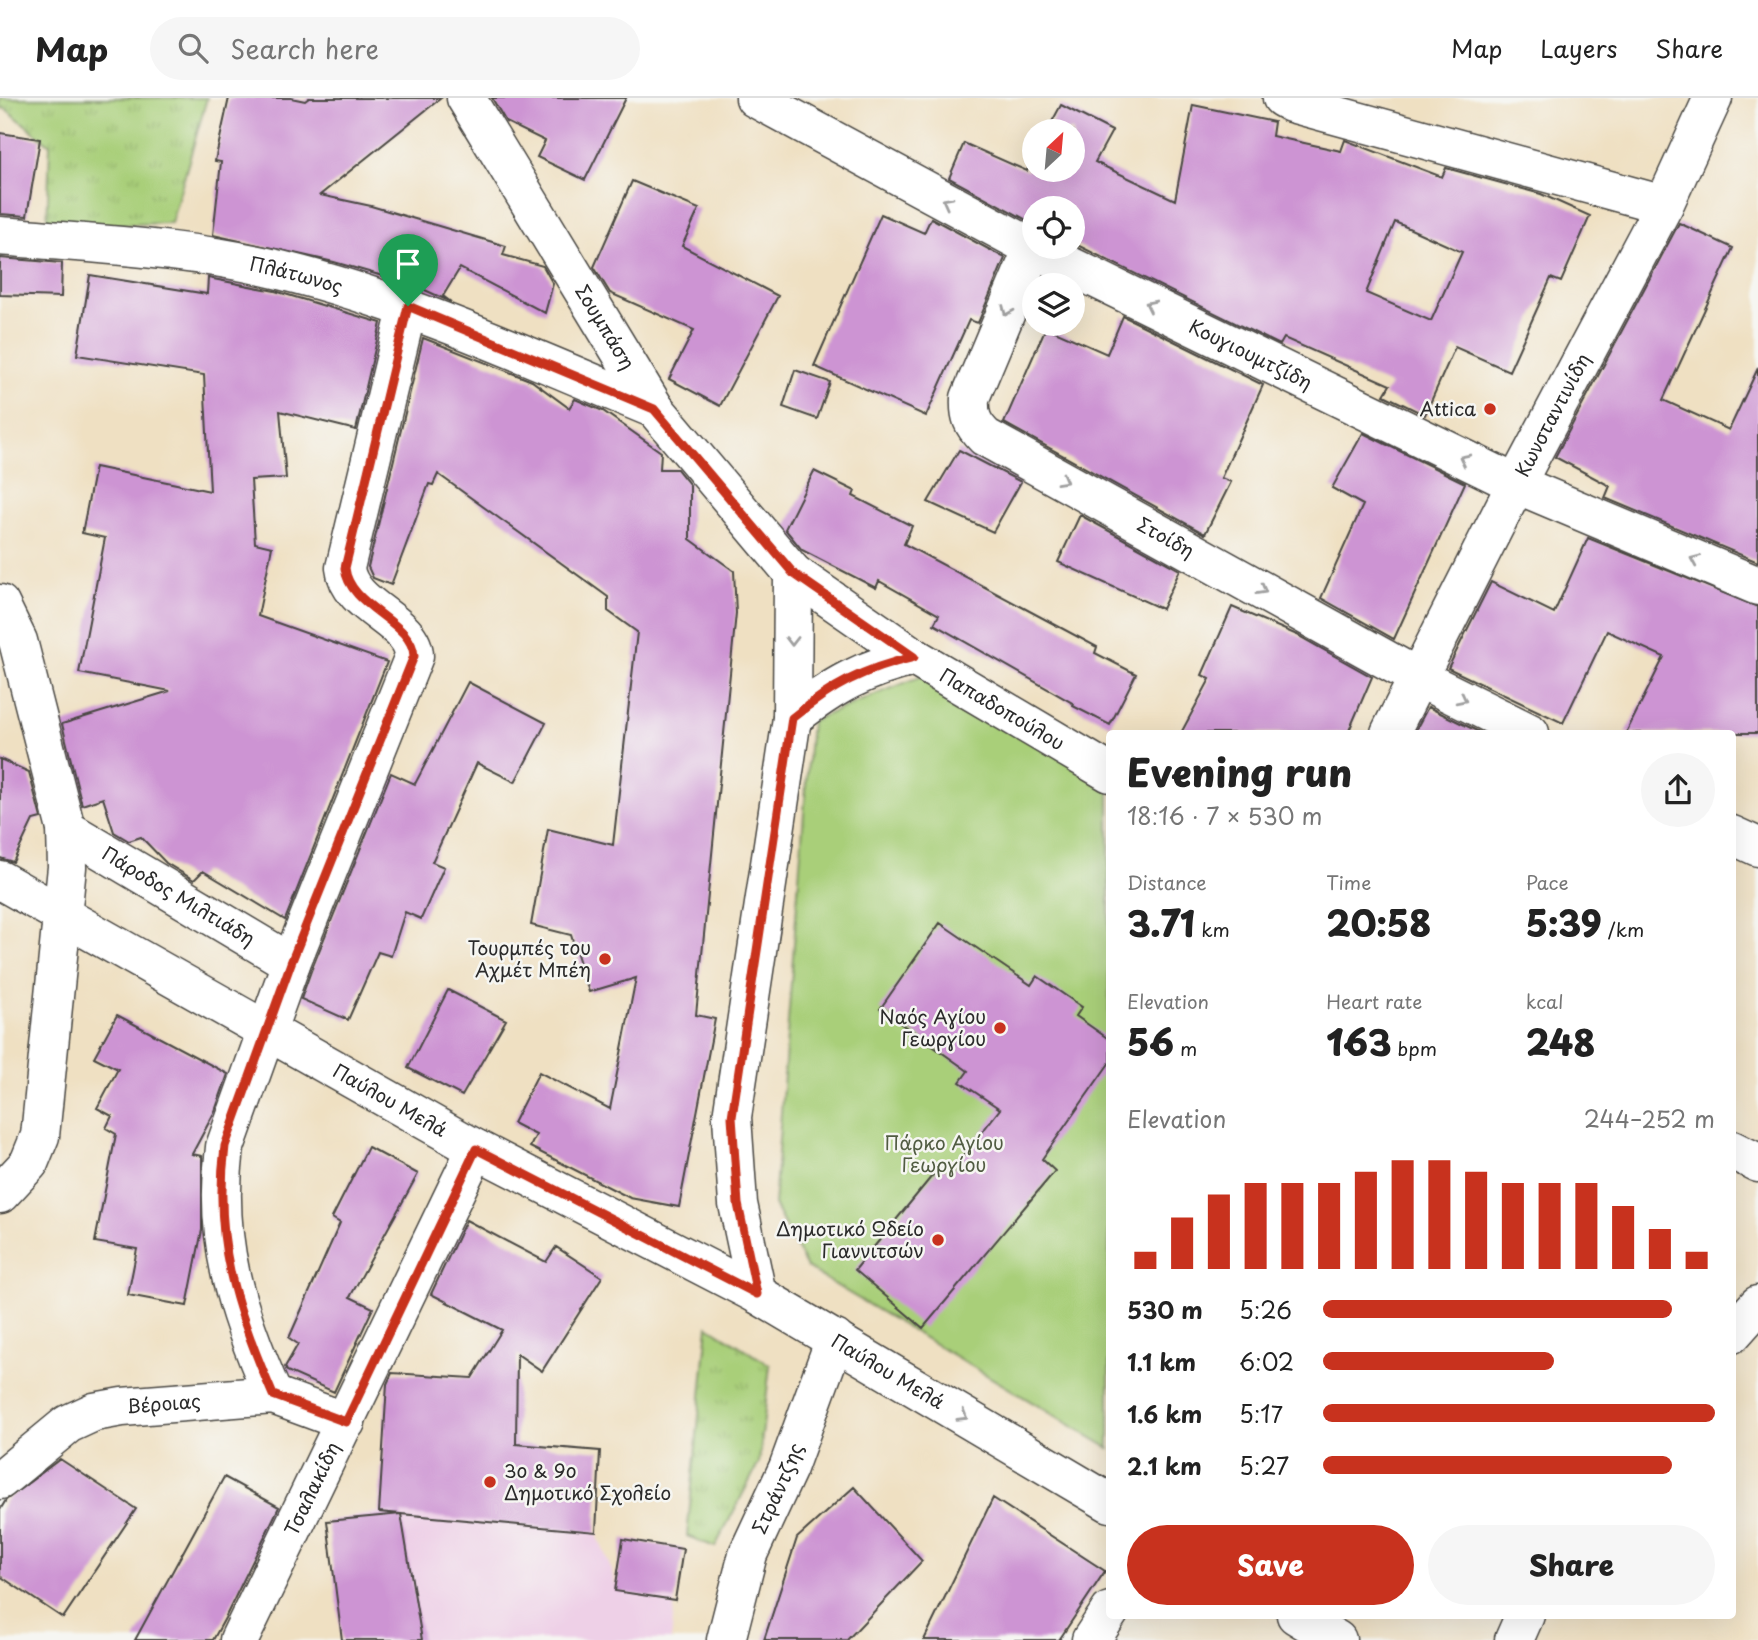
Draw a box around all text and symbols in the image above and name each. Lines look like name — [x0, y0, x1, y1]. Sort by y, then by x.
search box — [150, 17, 640, 80]
text: Map — [35, 23, 108, 73]
icon: search — [174, 29, 212, 67]
text: Search here — [230, 29, 379, 68]
text: Map — [1451, 30, 1502, 66]
text: Layers — [1540, 30, 1617, 66]
text: Share — [1655, 30, 1723, 66]
north arrow — [1022, 119, 1085, 182]
map controls — [1022, 119, 1085, 336]
button: locate — [1022, 196, 1085, 259]
one-way arrow — [942, 197, 954, 210]
pin — [378, 234, 438, 306]
icon: arrive — [389, 245, 427, 283]
street label: Πλάτωνος — [247, 248, 347, 300]
button: layers — [1022, 273, 1085, 336]
street label: Σουμπάση — [569, 279, 643, 374]
one-way arrow — [1145, 300, 1157, 314]
one-way arrow — [1001, 304, 1015, 316]
street label: Κουγιουμτζίδη — [1185, 311, 1317, 395]
street label: Κωνσταντινίδη — [1507, 348, 1596, 481]
place label: Attica — [1420, 394, 1476, 422]
marker: Attica — [1482, 401, 1498, 417]
one-way arrow — [1459, 454, 1471, 468]
one-way arrow — [1056, 472, 1068, 485]
street label: Στοίδη — [1133, 509, 1200, 564]
one-way arrow — [1690, 554, 1702, 568]
one-way arrow — [1254, 582, 1267, 595]
one-way arrow — [784, 636, 800, 647]
street label: Παπαδοπούλου — [935, 660, 1070, 756]
one-way arrow — [1455, 691, 1467, 705]
text: Evening run — [1127, 743, 1352, 800]
button: share — [1641, 753, 1715, 827]
text: 18:16 · 7 × 530 m — [1127, 798, 1323, 833]
street label: Πάροδος Μιλτιάδη — [97, 839, 261, 952]
text: Distance — [1127, 868, 1207, 896]
text: Time — [1326, 868, 1371, 896]
text: Pace — [1526, 868, 1569, 896]
text: 3.71 — [1127, 896, 1195, 949]
text: 20:58 — [1326, 896, 1431, 949]
text: 5:39 — [1526, 896, 1602, 949]
text: km — [1195, 915, 1230, 943]
text: /km — [1602, 915, 1644, 943]
place label: Τουρμπές του Αχμέτ Μπέη — [467, 933, 591, 983]
marker: Τουρμπές του Αχμέτ Μπέη — [597, 951, 613, 967]
text: Elevation — [1127, 987, 1209, 1015]
text: Heart rate — [1326, 987, 1422, 1015]
text: kcal — [1526, 987, 1564, 1015]
place label: Ναός Αγίου Γεωργίου — [880, 1002, 986, 1052]
text: 56 — [1127, 1015, 1174, 1068]
text: 163 — [1326, 1015, 1391, 1068]
text: 248 — [1526, 1015, 1595, 1068]
marker: Ναός Αγίου Γεωργίου — [992, 1020, 1008, 1036]
text: m — [1174, 1034, 1197, 1062]
text: bpm — [1391, 1034, 1437, 1062]
street label: Παύλου Μελά — [328, 1056, 453, 1143]
text: Elevation — [1127, 1101, 1226, 1136]
text: 244–252 m — [1584, 1101, 1715, 1136]
park label: Πάρκο Αγίου Γεωργίου — [884, 1128, 1004, 1178]
place label: Δημοτικό Ωδείο Γιαννιτσών — [776, 1214, 924, 1264]
marker: Δημοτικό Ωδείο Γιαννιτσών — [930, 1232, 946, 1248]
text: 530 m — [1127, 1292, 1203, 1327]
text: 5:26 — [1239, 1292, 1292, 1327]
street label: Παύλου Μελά — [827, 1326, 950, 1415]
text: 1.1 km — [1127, 1344, 1196, 1379]
text: 6:02 — [1239, 1344, 1294, 1379]
street label: Βέροιας — [126, 1386, 202, 1420]
text: 1.6 km — [1127, 1396, 1202, 1431]
text: 5:17 — [1239, 1396, 1283, 1431]
one-way arrow — [956, 1407, 969, 1420]
street label: Τσαλακίδη — [277, 1437, 346, 1540]
street label: Στράντζης — [744, 1438, 809, 1538]
text: 2.1 km — [1127, 1448, 1202, 1483]
text: 5:27 — [1239, 1448, 1289, 1483]
place label: 3ο & 9ο Δημοτικό Σχολείο — [504, 1456, 671, 1506]
marker: 3ο & 9ο Δημοτικό Σχολείο — [482, 1474, 498, 1490]
button: Save — [1127, 1525, 1414, 1605]
button: Share — [1428, 1525, 1715, 1605]

